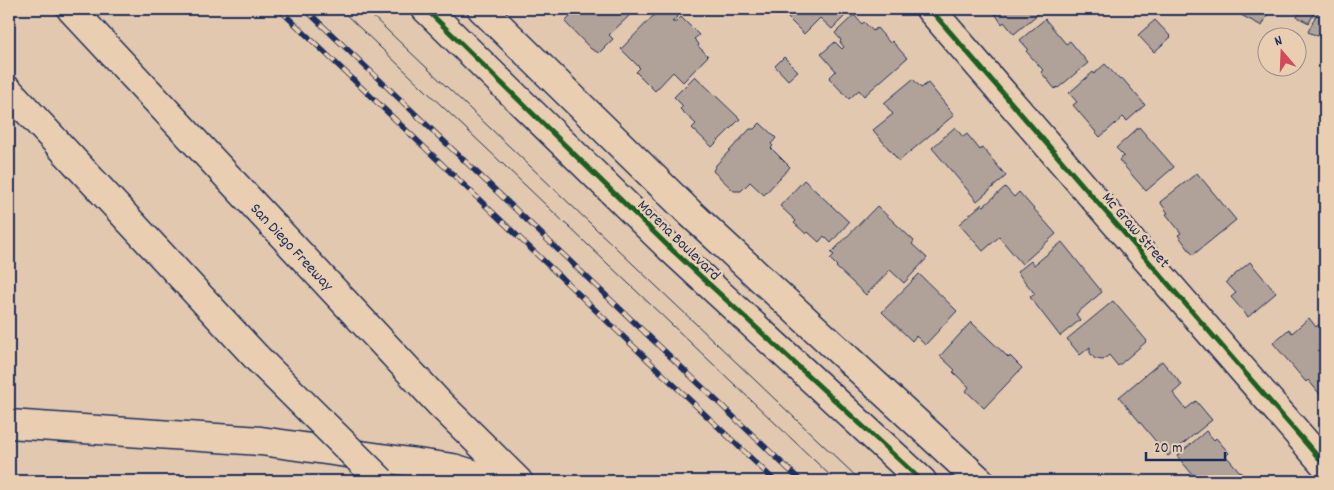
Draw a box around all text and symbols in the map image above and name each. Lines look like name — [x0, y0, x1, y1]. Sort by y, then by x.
north arrow — [1256, 28, 1306, 78]
text: N — [1272, 31, 1285, 52]
street label: Mc Graw Street — [1096, 188, 1175, 274]
street label: Morena Boulevard — [631, 195, 725, 287]
street label: San Diego Freeway — [244, 199, 338, 297]
scale bar — [1146, 430, 1225, 462]
text: 20 m — [1154, 438, 1182, 460]

